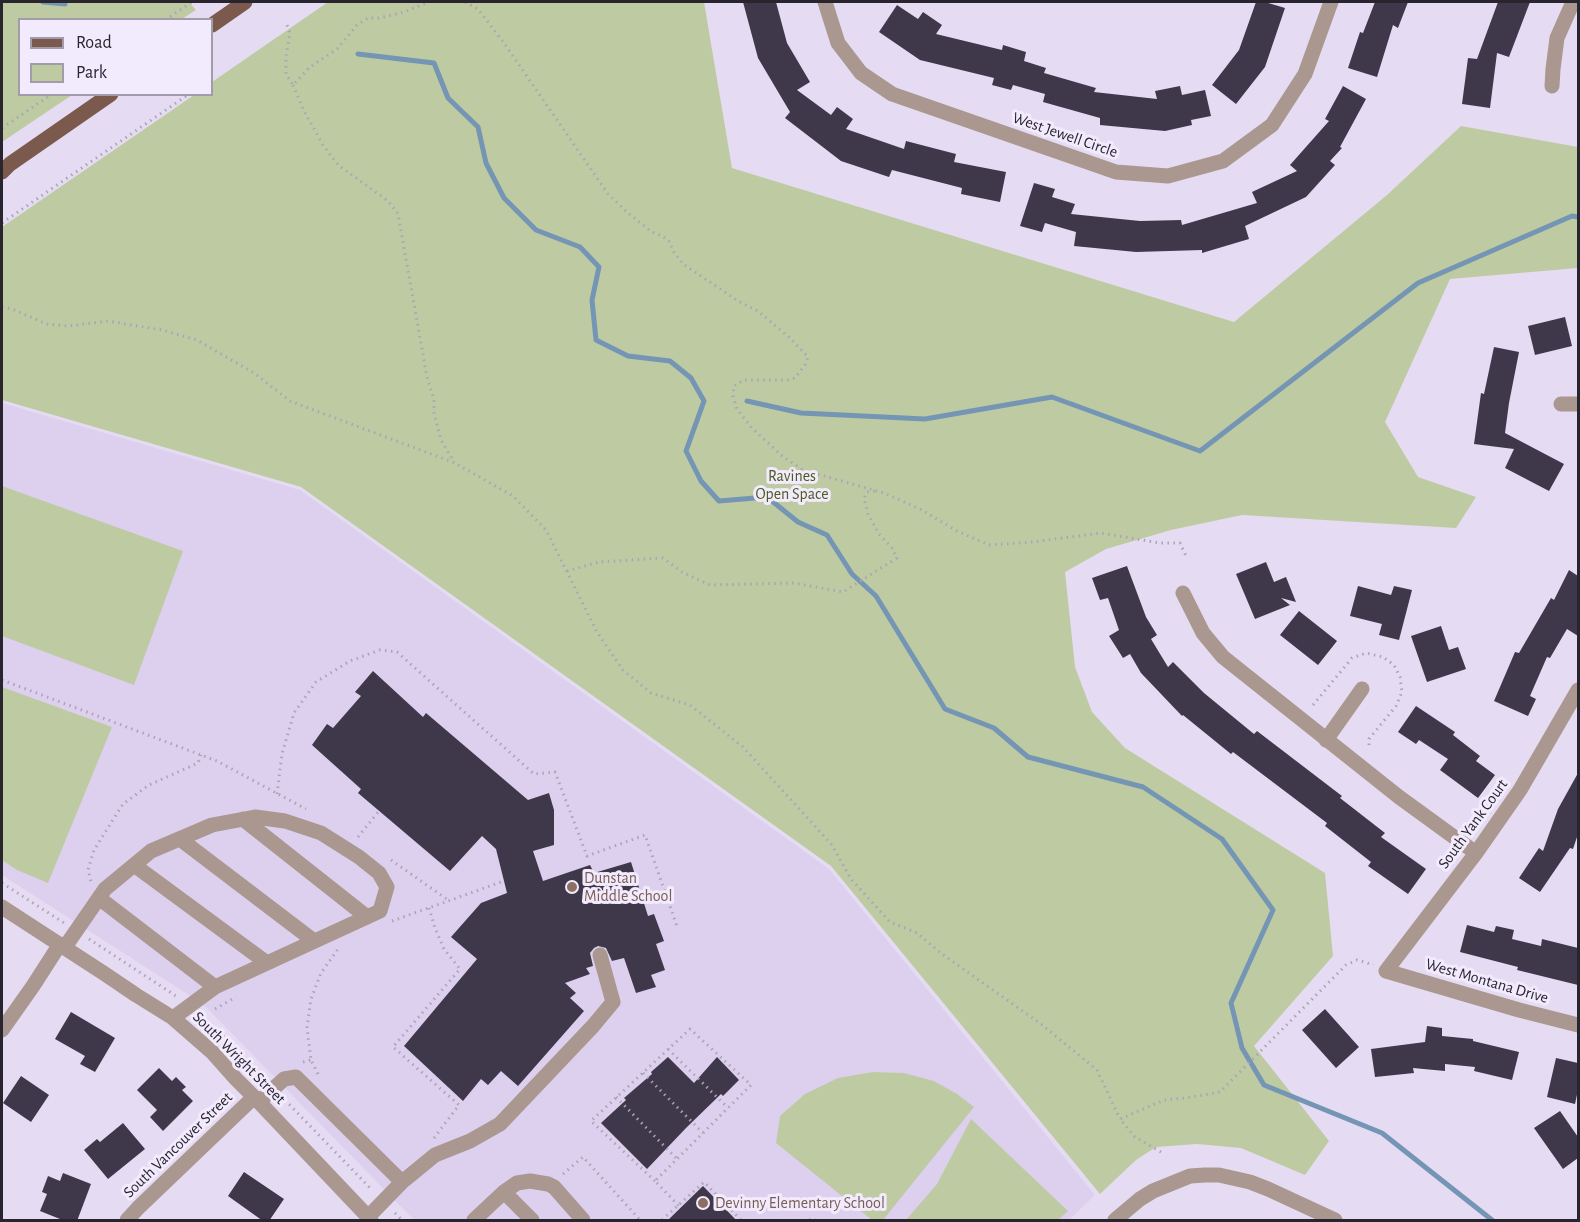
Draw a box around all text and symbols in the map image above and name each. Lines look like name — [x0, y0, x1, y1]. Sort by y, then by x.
legend — [18, 18, 213, 96]
text: Road — [76, 34, 112, 52]
text: Park — [76, 64, 107, 82]
street label: West Jewell Circle — [1010, 108, 1120, 162]
park label: Ravines Open Space — [755, 466, 829, 504]
street label: South Yank Court — [1434, 775, 1512, 873]
place label: Dunstan Middle School — [584, 868, 672, 906]
marker: Dunstan Middle School — [565, 880, 579, 894]
street label: West Montana Drive — [1423, 954, 1551, 1008]
street label: South Wright Street — [189, 1008, 289, 1108]
street label: South Vancouver Street — [119, 1088, 237, 1202]
place label: Devinny Elementary School — [715, 1193, 885, 1213]
marker: Devinny Elementary School — [696, 1196, 710, 1210]

